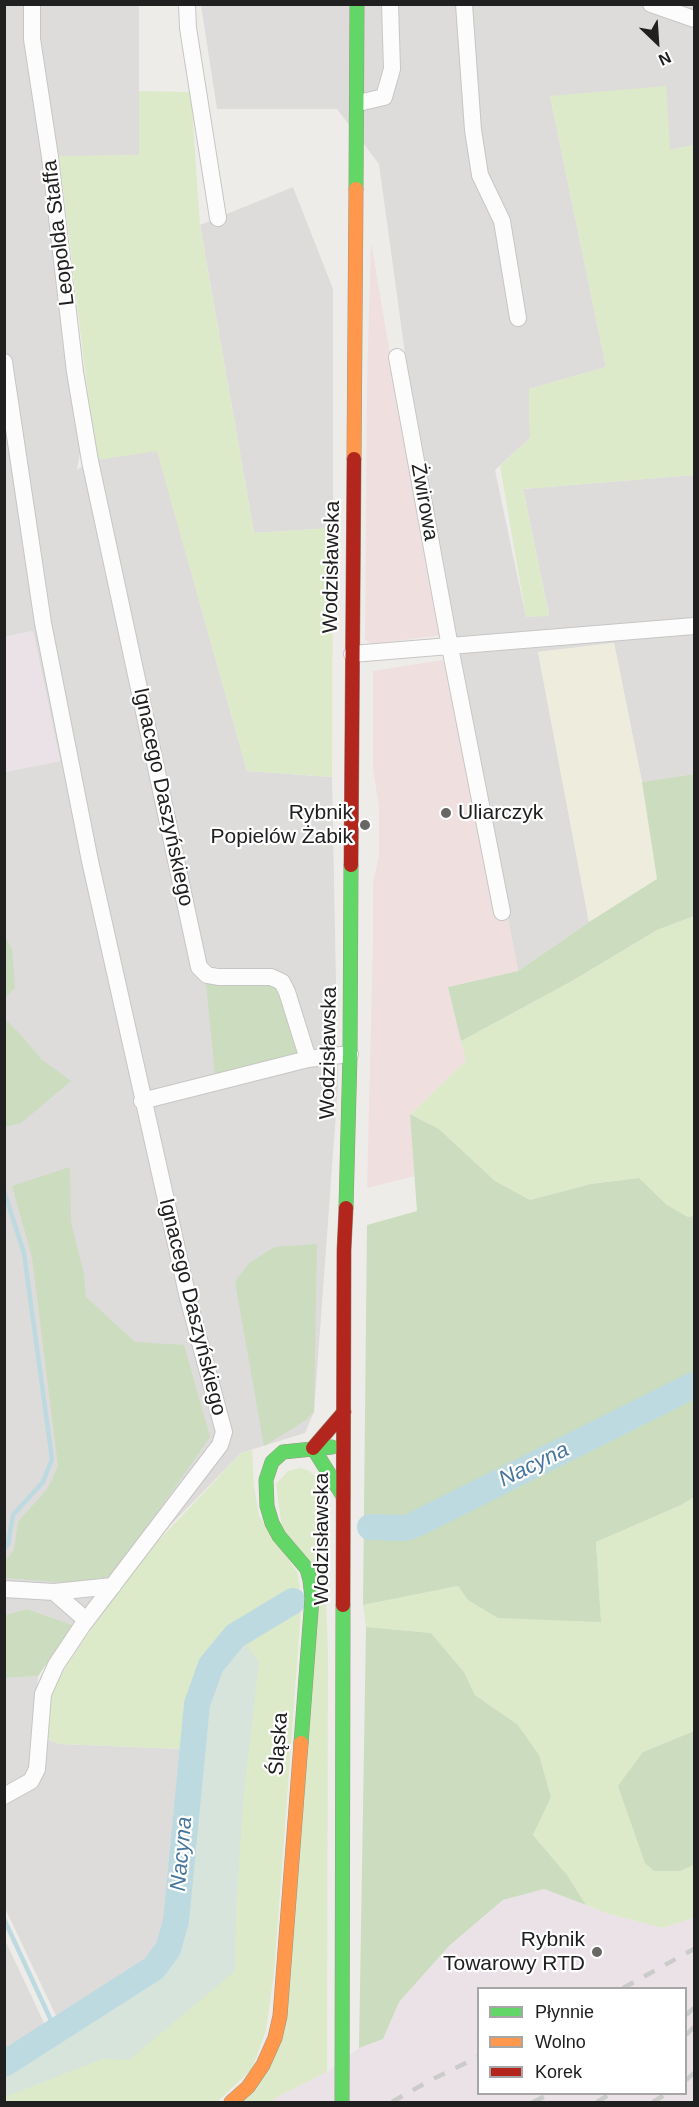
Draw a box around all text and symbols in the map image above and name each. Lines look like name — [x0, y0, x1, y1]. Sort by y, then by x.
north arrow — [627, 12, 687, 72]
text: N — [656, 49, 674, 69]
street label: Leopolda Staffa — [38, 159, 80, 307]
street label: Żwirowa — [405, 461, 443, 543]
street label: Wodzisławska — [318, 500, 346, 634]
street label: Ignacego Daszyńskiego — [127, 685, 199, 909]
place label: Rybnik Popielów Żabik — [211, 800, 353, 850]
place label: Uliarczyk — [458, 800, 543, 826]
marker: Uliarczyk — [439, 806, 453, 820]
marker: Rybnik Popielów Żabik — [358, 818, 372, 832]
street label: Wodzisławska — [315, 986, 343, 1120]
street label: Ignacego Daszyńskiego — [153, 1196, 231, 1418]
water label: Nacyna — [495, 1437, 573, 1493]
street label: Wodzisławska — [309, 1473, 335, 1605]
street label: Śląska — [264, 1712, 294, 1776]
water label: Nacyna — [166, 1816, 198, 1892]
place label: Rybnik Towarowy RTD — [443, 1927, 585, 1977]
marker: Rybnik Towarowy RTD — [590, 1945, 604, 1959]
legend — [477, 1987, 687, 2095]
text: Płynnie — [535, 2002, 594, 2022]
text: Wolno — [535, 2032, 586, 2052]
text: Korek — [535, 2062, 582, 2082]

